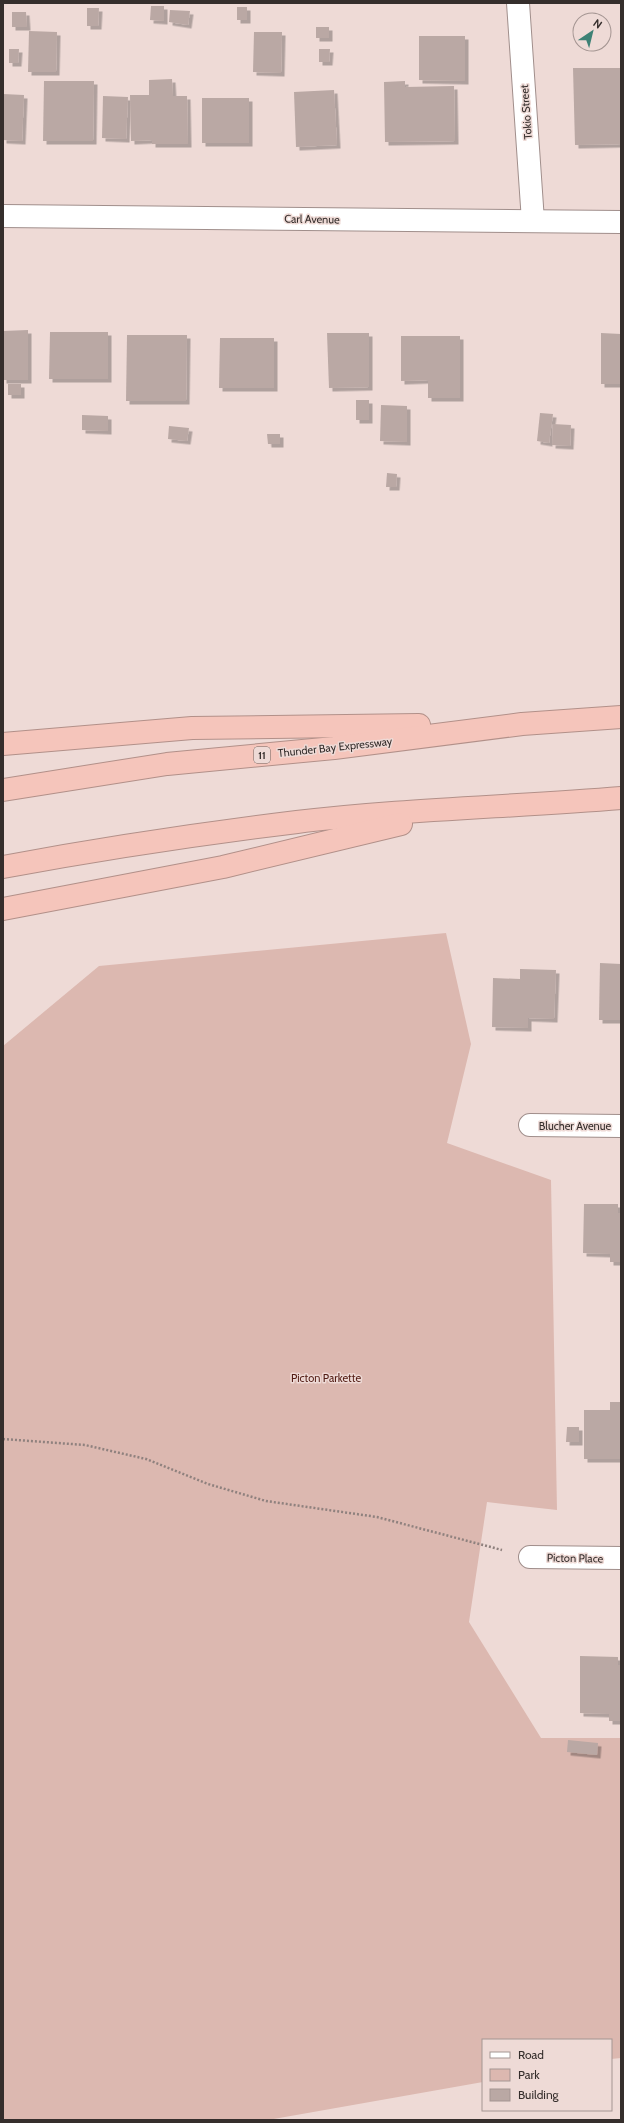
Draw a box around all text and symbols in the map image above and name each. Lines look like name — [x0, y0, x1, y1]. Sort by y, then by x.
north arrow — [572, 12, 612, 52]
text: N — [591, 16, 605, 32]
street label: Tokio Street — [517, 84, 535, 140]
street label: Carl Avenue — [284, 212, 340, 226]
street label: Thunder Bay Expressway — [277, 734, 393, 760]
road number: 11 — [254, 747, 270, 763]
street label: Blucher Avenue — [539, 1119, 612, 1133]
park label: Picton Parkette — [291, 1371, 361, 1385]
street label: Picton Place — [547, 1551, 604, 1565]
legend — [482, 2039, 612, 2111]
text: Road — [518, 2047, 544, 2062]
text: Park — [518, 2067, 540, 2082]
text: Building — [518, 2087, 560, 2102]

